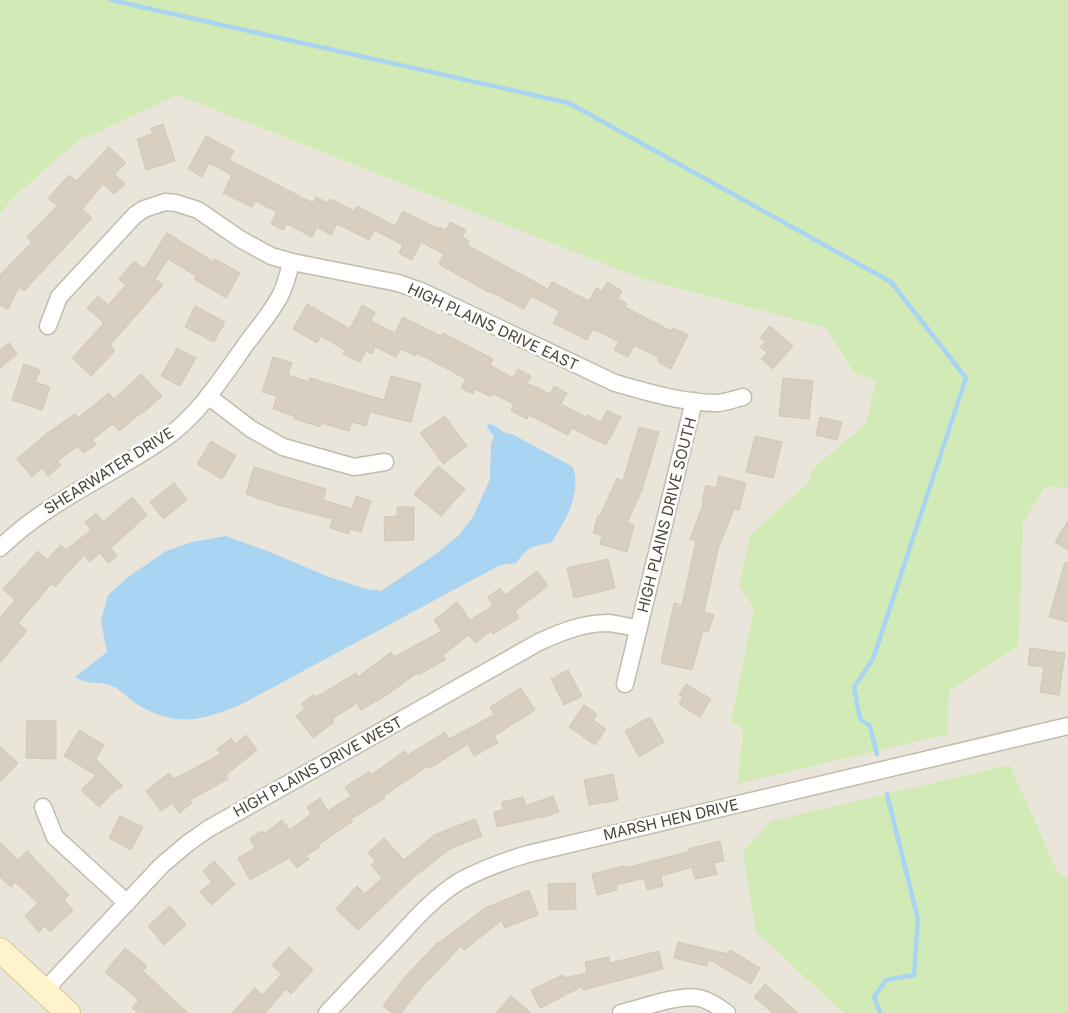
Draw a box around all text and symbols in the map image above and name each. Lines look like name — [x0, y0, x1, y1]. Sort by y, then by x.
street label: HIGH PLAINS DRIVE EAST — [405, 279, 582, 374]
street label: HIGH PLAINS DRIVE SOUTH — [633, 415, 700, 614]
street label: SHEARWATER DRIVE — [40, 423, 177, 518]
street label: HIGH PLAINS DRIVE WEST — [230, 712, 406, 821]
street label: MARSH HEN DRIVE — [601, 795, 740, 844]

